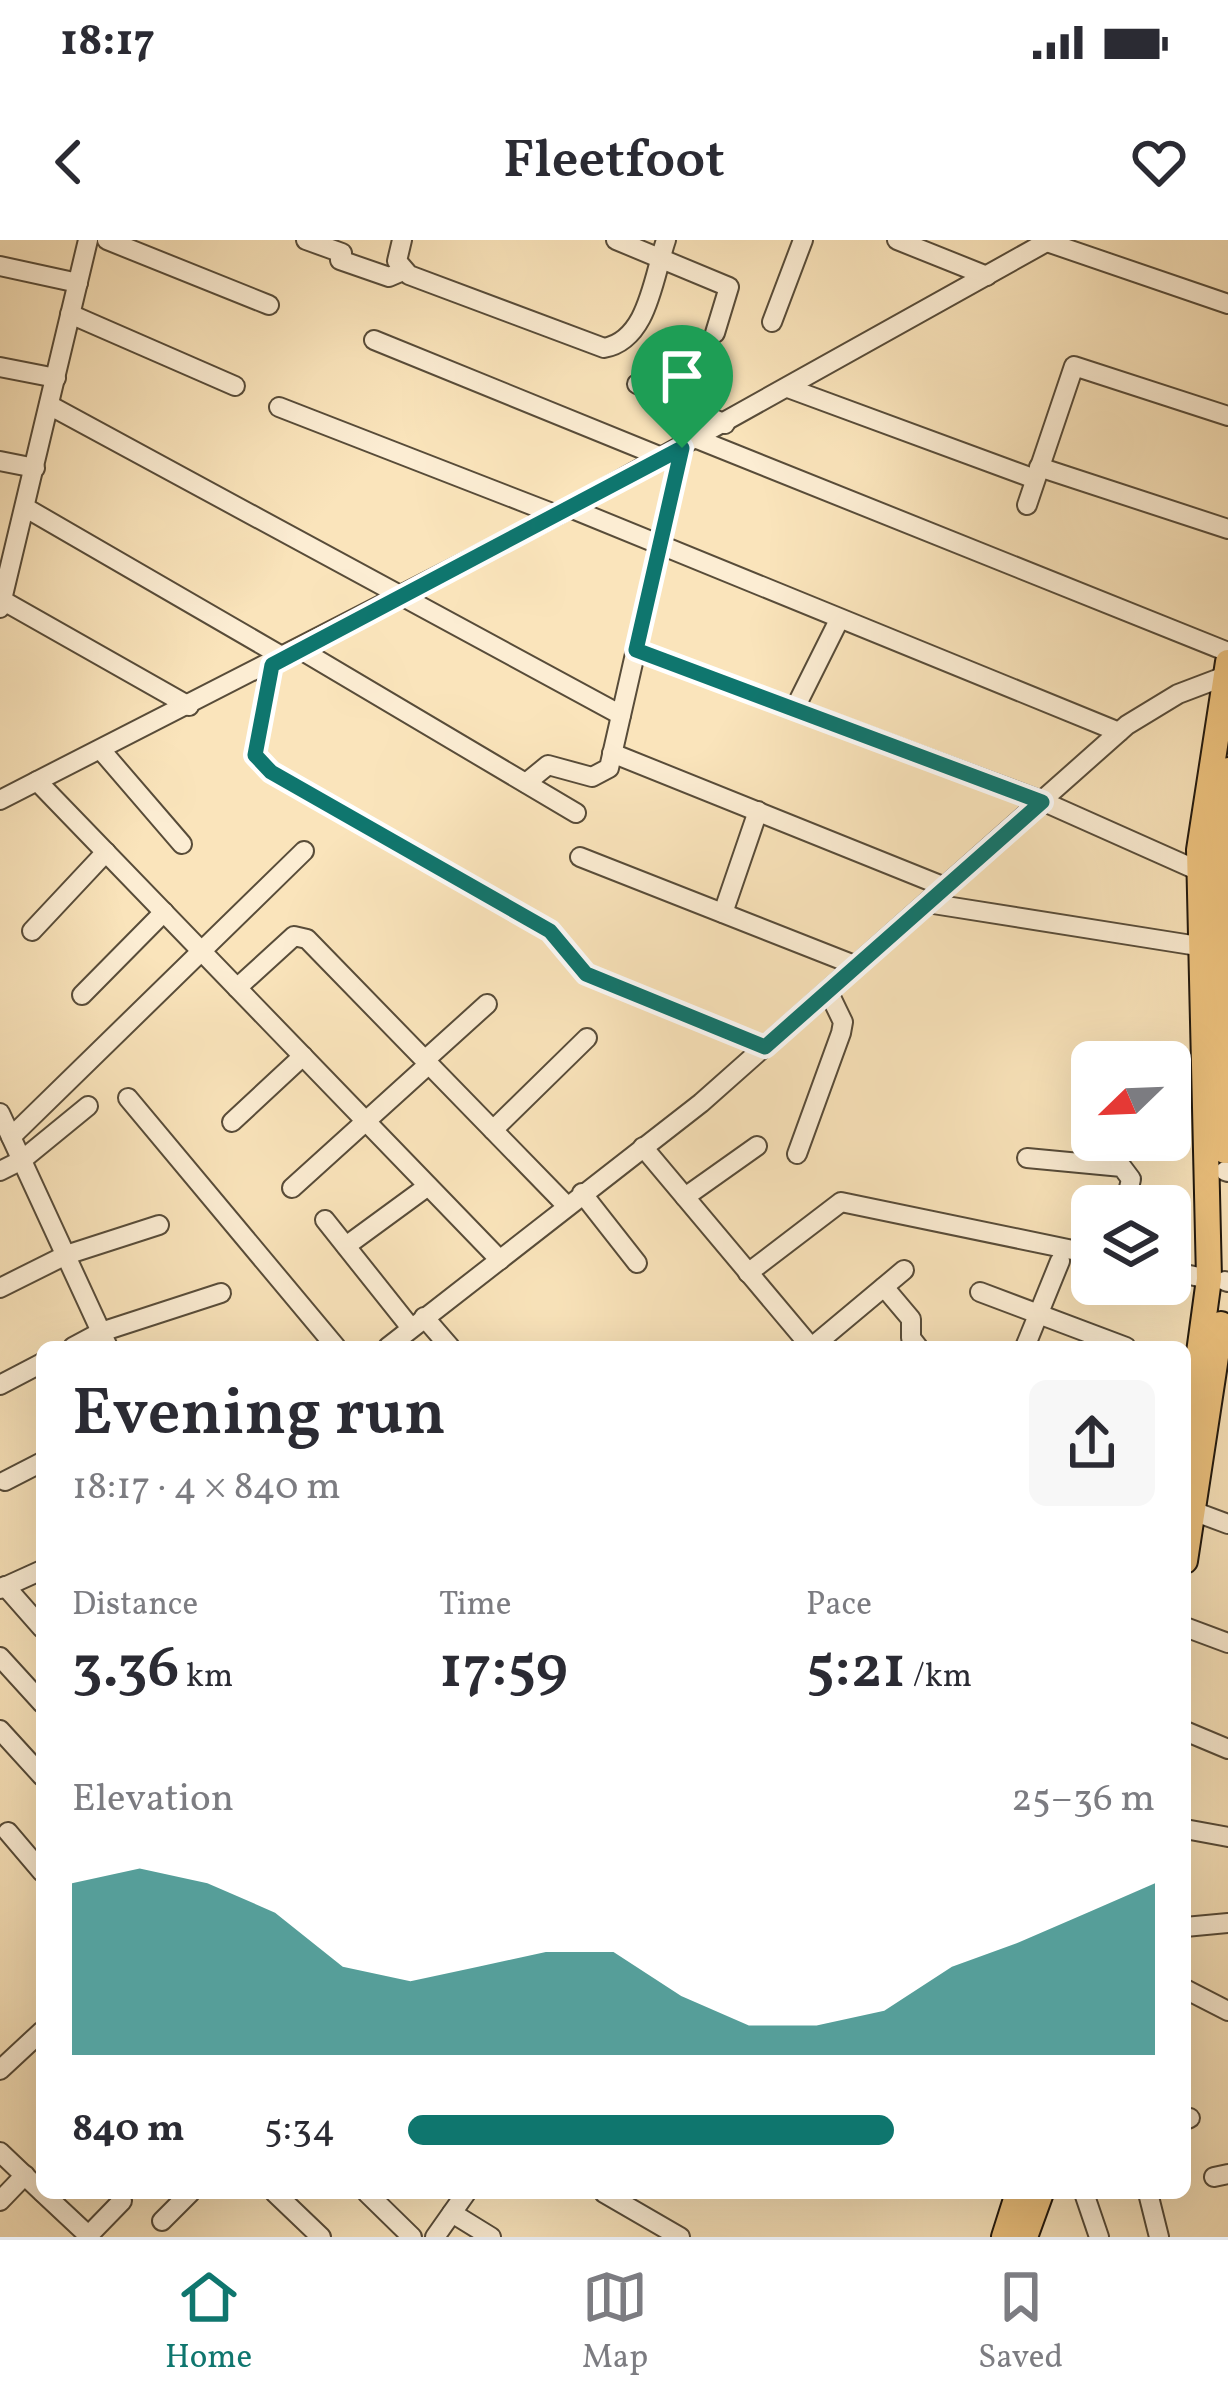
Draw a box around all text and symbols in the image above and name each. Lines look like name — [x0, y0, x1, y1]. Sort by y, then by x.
text: 18:17 — [60, 11, 155, 74]
text: Fleetfoot — [503, 125, 725, 200]
icon: back — [36, 129, 102, 195]
icon: heart — [1126, 129, 1192, 195]
pin — [631, 325, 733, 448]
icon: arrive — [649, 343, 715, 409]
north arrow — [1071, 1041, 1191, 1161]
map controls — [1071, 1041, 1191, 1305]
button: layers — [1071, 1185, 1191, 1305]
text: Evening run — [72, 1370, 446, 1462]
button: share — [1029, 1380, 1155, 1506]
text: 18:17 · 4 × 840 m — [72, 1461, 341, 1515]
text: Distance — [72, 1583, 198, 1629]
text: Time — [439, 1583, 511, 1629]
text: Pace — [806, 1583, 872, 1629]
text: 3.36 — [72, 1629, 180, 1712]
text: 17:59 — [439, 1629, 568, 1712]
text: 5:21 — [806, 1629, 906, 1712]
text: km — [180, 1655, 233, 1701]
text: /km — [906, 1655, 972, 1701]
text: Elevation — [72, 1773, 234, 1827]
text: 25–36 m — [1011, 1773, 1155, 1827]
text: 840 m — [72, 2103, 185, 2157]
text: 5:34 — [264, 2103, 335, 2157]
tab: Home — [165, 2264, 252, 2382]
tab: Map — [582, 2264, 648, 2382]
tab: Saved — [978, 2264, 1063, 2382]

